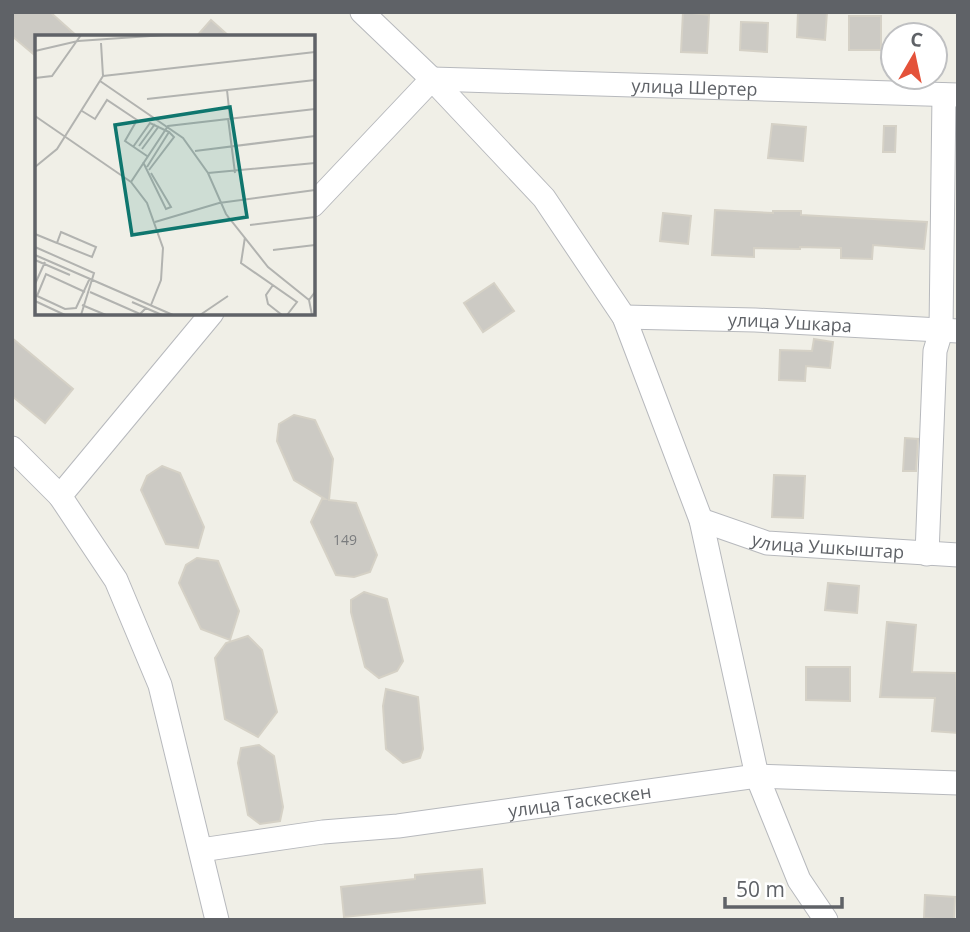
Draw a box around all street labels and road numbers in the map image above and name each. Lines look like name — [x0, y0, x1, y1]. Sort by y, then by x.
street label: улица Шертер — [631, 73, 758, 101]
street label: улица Ушкара — [728, 307, 853, 337]
street label: улица Ушкыштар — [749, 527, 905, 564]
street label: улица Таскескен — [507, 779, 653, 823]

